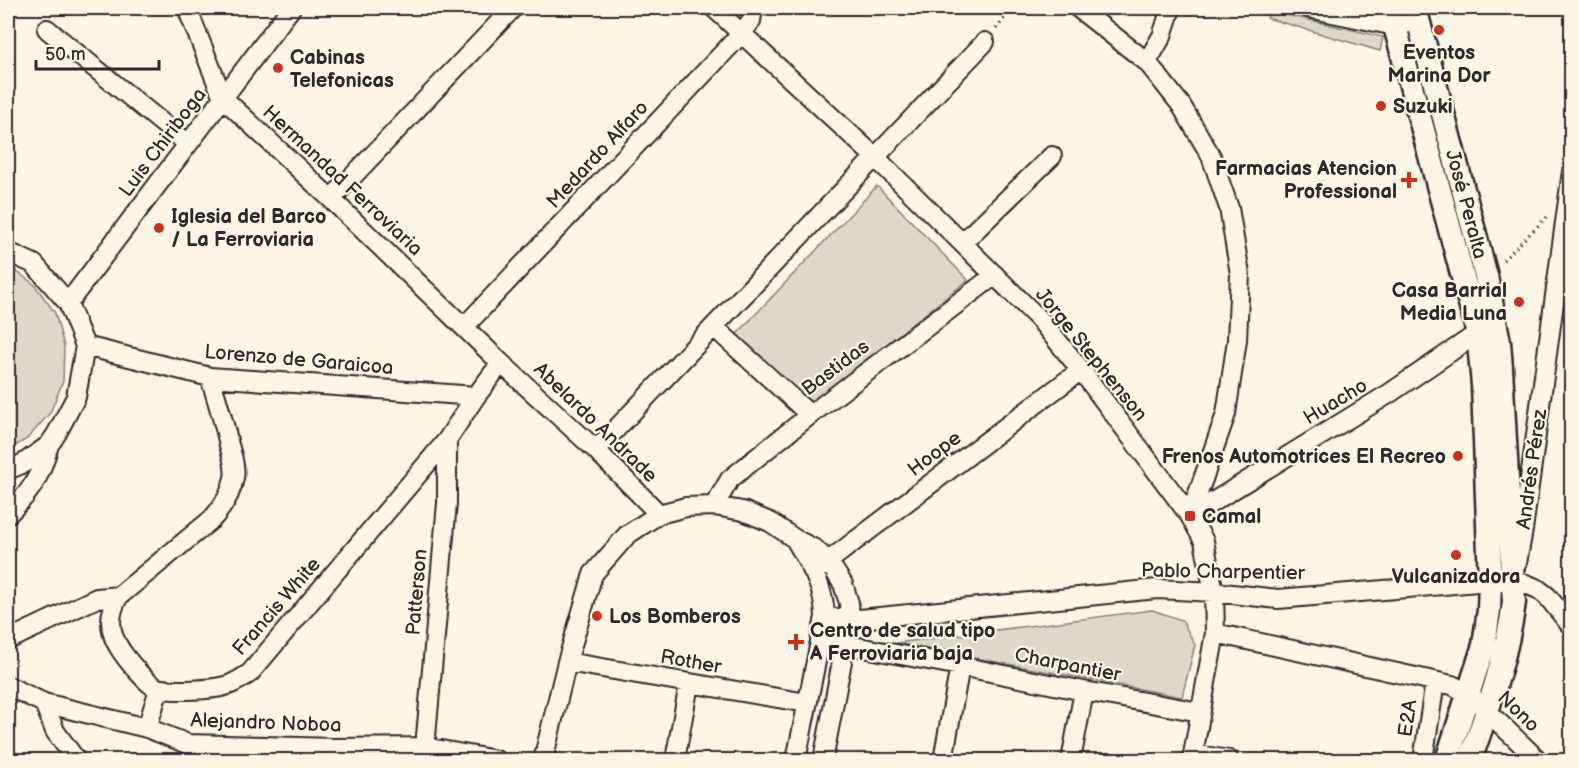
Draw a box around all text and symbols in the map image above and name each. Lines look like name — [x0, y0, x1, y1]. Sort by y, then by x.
marker: Eventos Marina Dor — [1432, 23, 1446, 37]
scale bar — [36, 33, 159, 71]
place label: Eventos Marina Dor — [1388, 41, 1491, 88]
text: 50 m — [45, 44, 86, 65]
place label: Cabinas Telefonicas — [290, 46, 394, 93]
marker: Cabinas Telefonicas — [271, 61, 285, 75]
street label: Luis Chiriboga — [114, 83, 212, 202]
place label: Suzuki — [1393, 95, 1453, 119]
street label: Medardo Alfaro — [542, 96, 654, 214]
marker: Suzuki — [1374, 99, 1388, 113]
street label: Hermandad Ferroviaria — [257, 100, 427, 261]
street label: José Peralta — [1440, 147, 1492, 261]
place label: Farmacias Atencion Professional — [1215, 157, 1397, 204]
marker: Farmacias Atencion Professional — [1402, 173, 1416, 187]
place label: Iglesia del Barco / La Ferroviaria — [171, 205, 326, 252]
marker: Iglesia del Barco / La Ferroviaria — [152, 221, 166, 235]
place label: Casa Barrial Media Luna — [1392, 279, 1507, 326]
street label: Jorge Stephenson — [1030, 283, 1152, 426]
marker: Casa Barrial Media Luna — [1512, 295, 1526, 309]
street label: Bastidas — [797, 335, 874, 401]
street label: Lorenzo de Garaicoa — [203, 340, 394, 380]
street label: Abelardo Andrade — [529, 358, 662, 488]
street label: Huacho — [1299, 374, 1372, 430]
street label: Andrés Pérez — [1512, 407, 1552, 531]
street label: Hoope — [903, 426, 966, 482]
place label: Frenos Automotrices El Recreo — [1162, 445, 1446, 469]
marker: Frenos Automotrices El Recreo — [1451, 449, 1465, 463]
place label: Camal — [1202, 505, 1261, 529]
marker: Camal — [1183, 509, 1197, 523]
street label: Patterson — [401, 548, 433, 636]
marker: Vulcanizadora — [1449, 548, 1463, 562]
street label: Francis White — [228, 553, 326, 660]
street label: Pablo Charpentier — [1141, 559, 1306, 585]
place label: Vulcanizadora — [1391, 565, 1521, 589]
place label: Los Bomberos — [609, 605, 741, 629]
marker: Los Bomberos — [590, 609, 604, 623]
place label: Centro de salud tipo A Ferroviaria baja — [809, 619, 996, 666]
marker: Centro de salud tipo A Ferroviaria baja — [787, 633, 805, 651]
street label: Charpantier — [1013, 643, 1124, 687]
street label: Rother — [658, 645, 724, 679]
street label: Nono — [1492, 686, 1544, 737]
street label: E2A — [1394, 697, 1423, 738]
street label: Alejandro Noboa — [190, 708, 342, 738]

